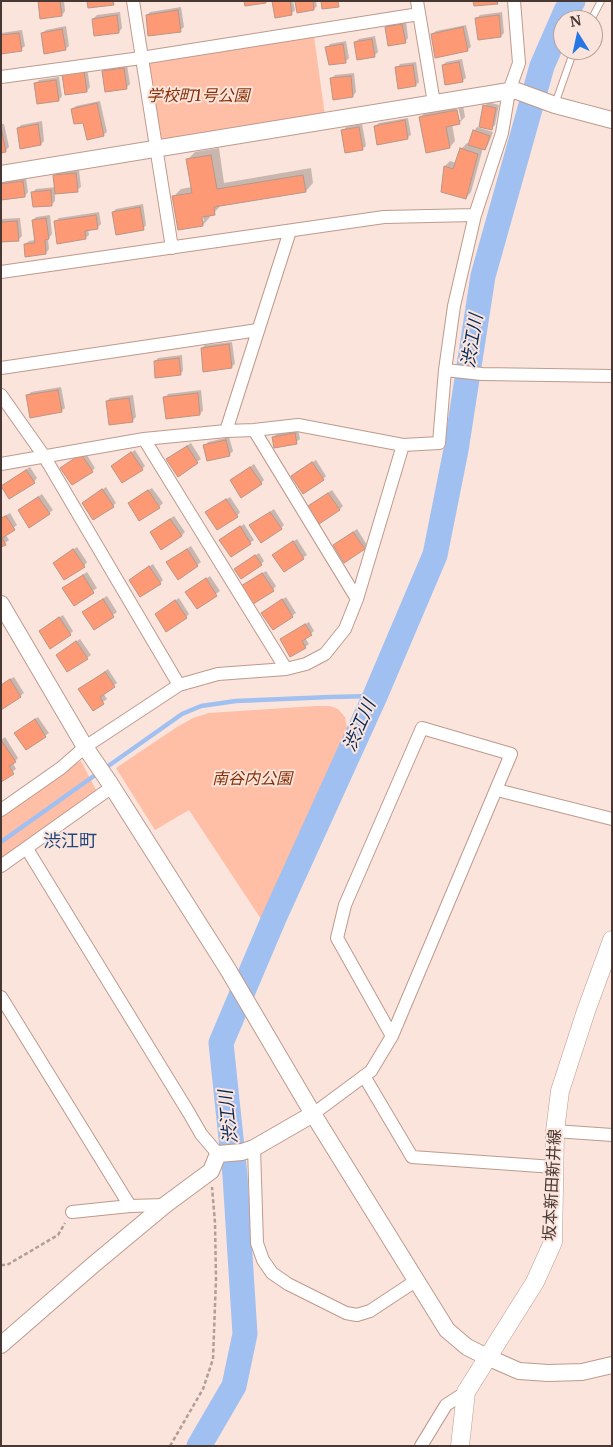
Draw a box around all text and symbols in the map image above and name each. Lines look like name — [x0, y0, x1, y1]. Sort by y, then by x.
north arrow — [553, 10, 603, 60]
text: N — [569, 11, 583, 31]
park label: 学校町1号公園 — [147, 86, 249, 106]
water label: 渋江川 — [458, 313, 488, 369]
water label: 渋江川 — [339, 697, 381, 755]
park label: 南谷内公園 — [212, 769, 292, 789]
district label: 渋江町 — [43, 831, 97, 853]
water label: 渋江川 — [215, 1089, 243, 1145]
street label: 坂本新田新井線 — [540, 1129, 566, 1241]

